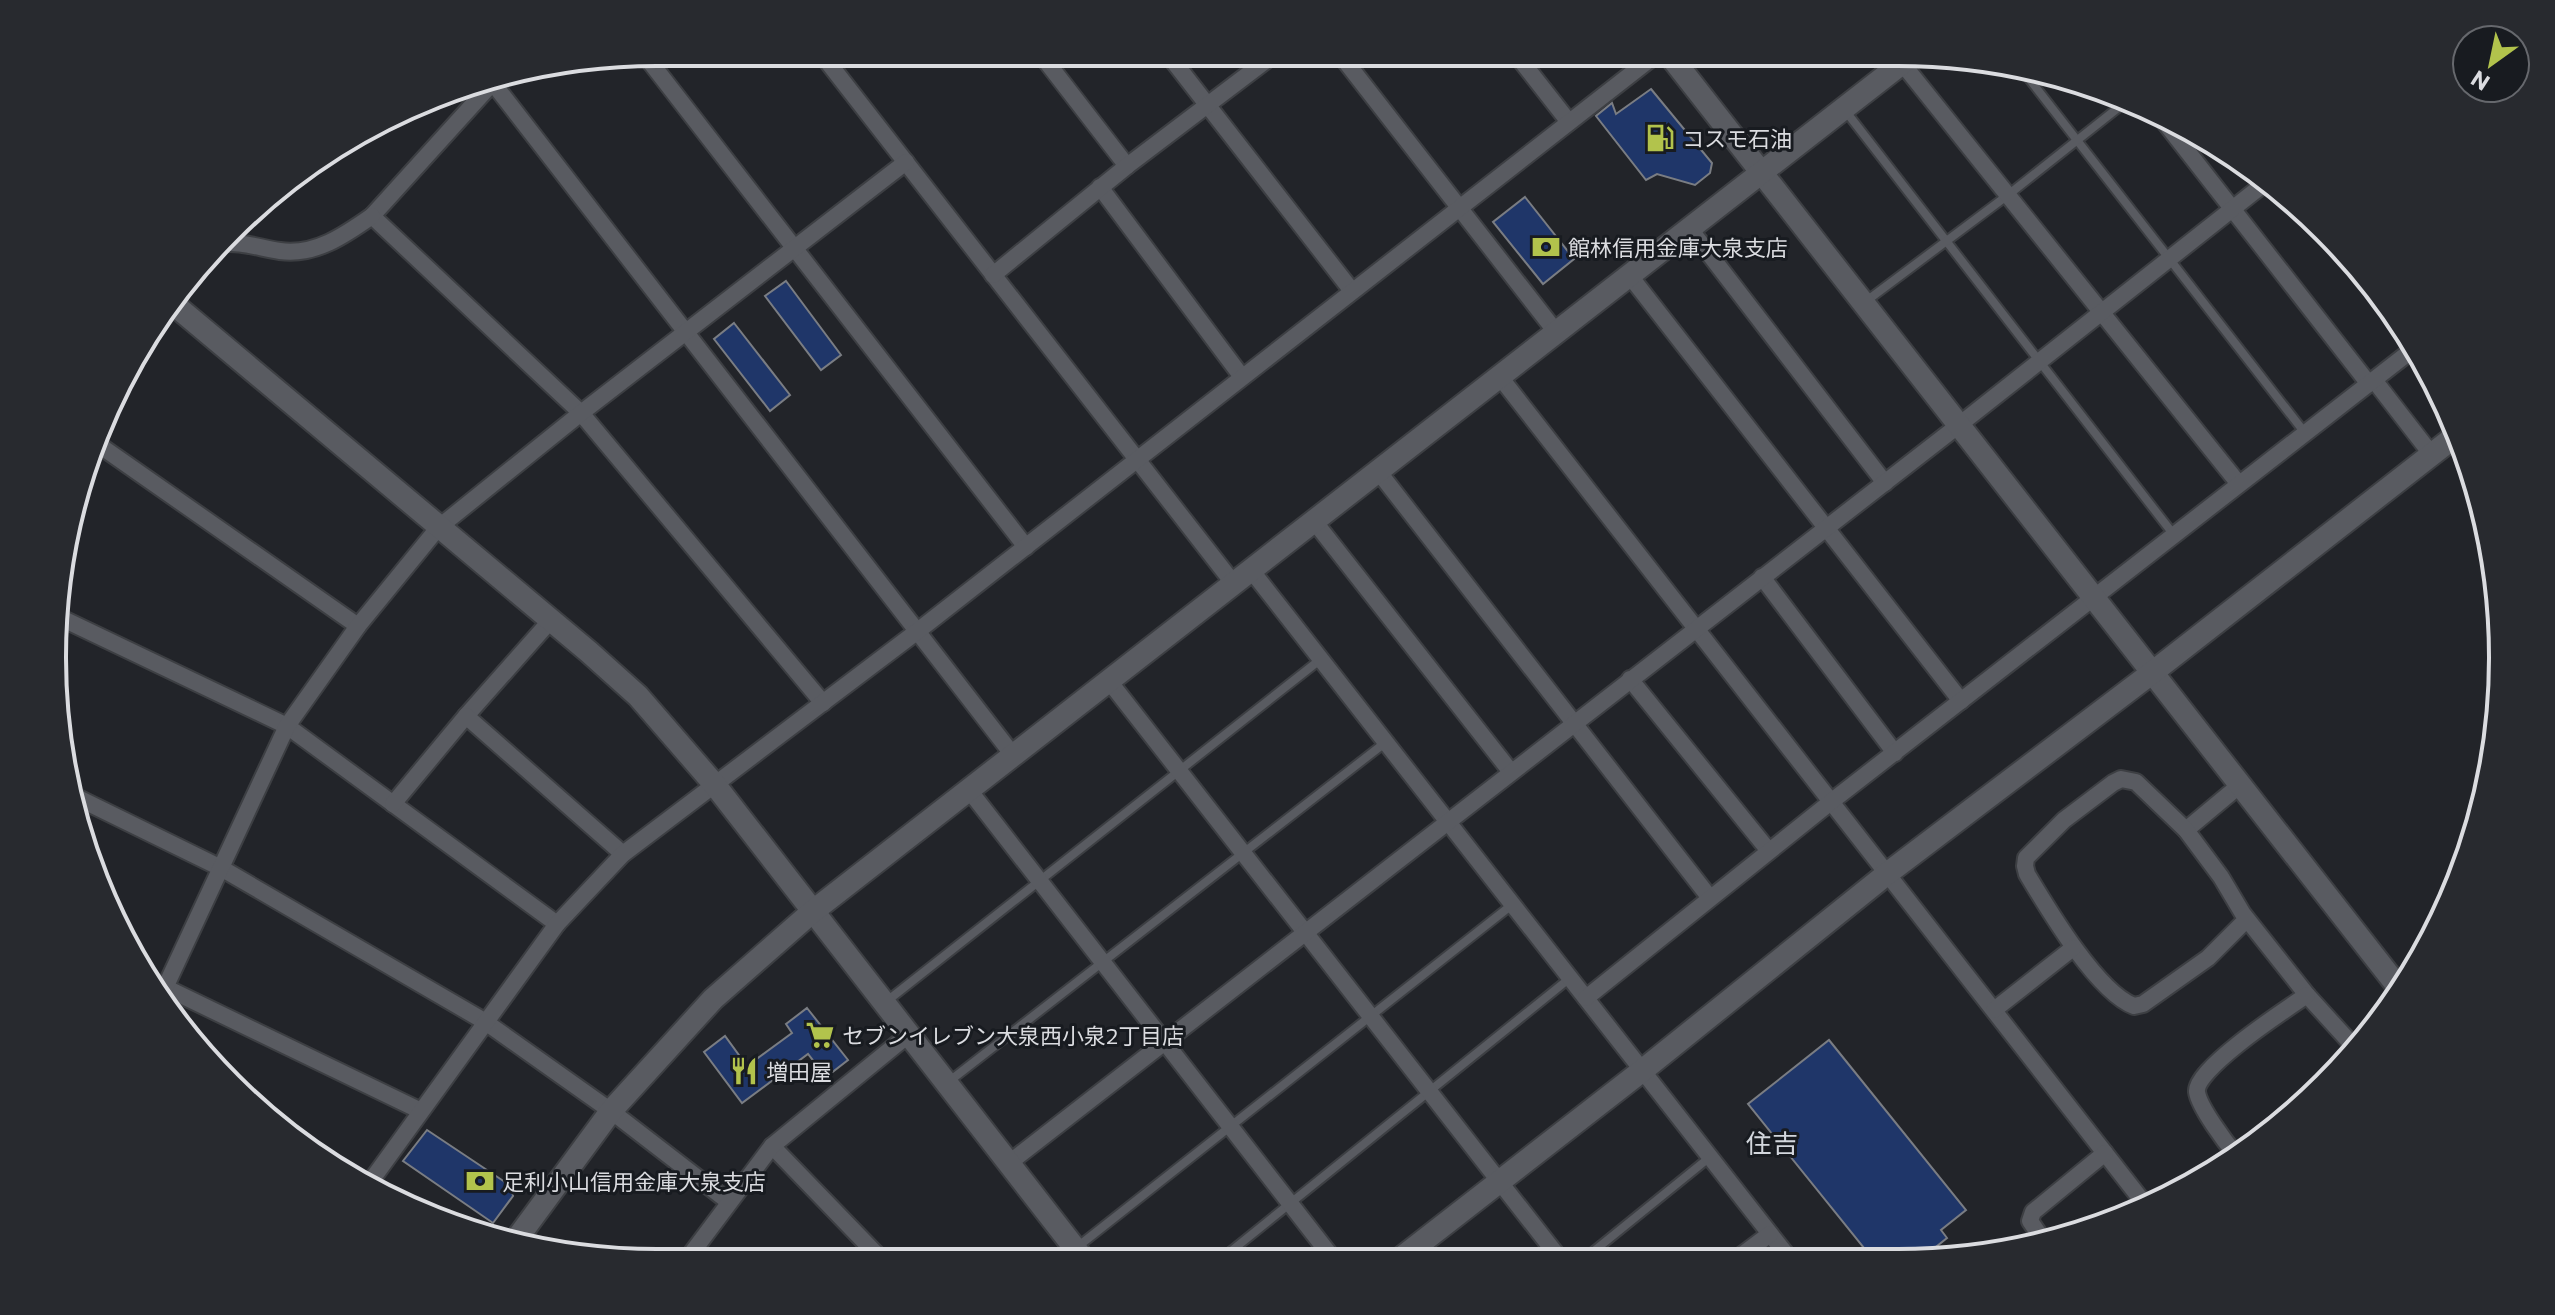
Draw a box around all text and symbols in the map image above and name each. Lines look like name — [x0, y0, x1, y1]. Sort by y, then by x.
north arrow — [2451, 24, 2531, 104]
text: N — [2466, 65, 2494, 97]
fuel station icon: コスモ石油 — [1645, 123, 1675, 153]
place label: コスモ石油 — [1682, 125, 1792, 152]
bank icon: 館林信用金庫大泉支店 — [1531, 232, 1561, 262]
place label: 館林信用金庫大泉支店 — [1568, 234, 1788, 261]
supermarket icon: セブンイレブン大泉西小泉2丁目店 — [805, 1020, 835, 1050]
place label: セブンイレブン大泉西小泉2丁目店 — [842, 1022, 1184, 1049]
restaurant icon: 増田屋 — [729, 1056, 759, 1086]
place label: 増田屋 — [766, 1058, 832, 1085]
district label: 住吉 — [1746, 1127, 1798, 1158]
bank icon: 足利小山信用金庫大泉支店 — [465, 1166, 495, 1196]
place label: 足利小山信用金庫大泉支店 — [502, 1168, 766, 1195]

